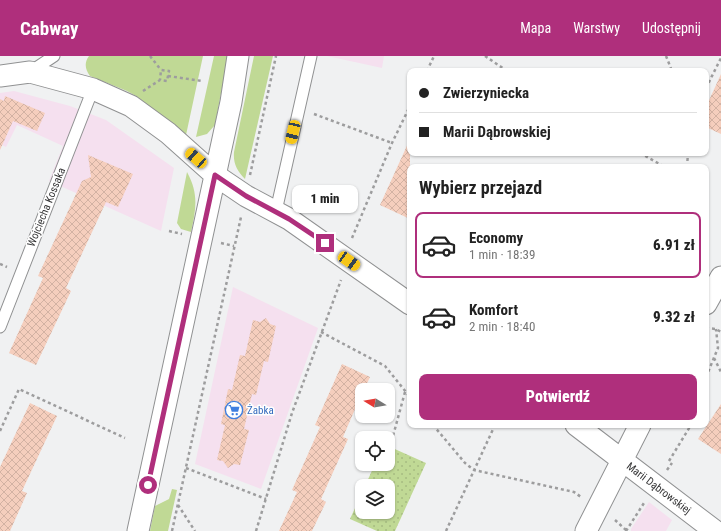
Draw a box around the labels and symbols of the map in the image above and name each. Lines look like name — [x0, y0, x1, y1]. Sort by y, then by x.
car — [284, 119, 302, 145]
car — [183, 146, 209, 170]
street label: Wojciecha Kossaka — [25, 166, 68, 249]
callout: 1 min — [292, 185, 358, 213]
route end — [316, 234, 334, 252]
car — [336, 249, 362, 273]
north arrow — [355, 383, 395, 423]
supermarket icon: Żabka — [224, 400, 244, 420]
place label: Żabka — [247, 404, 274, 417]
street label: Marii Dąbrowskiej — [624, 460, 694, 517]
route start — [139, 476, 157, 494]

